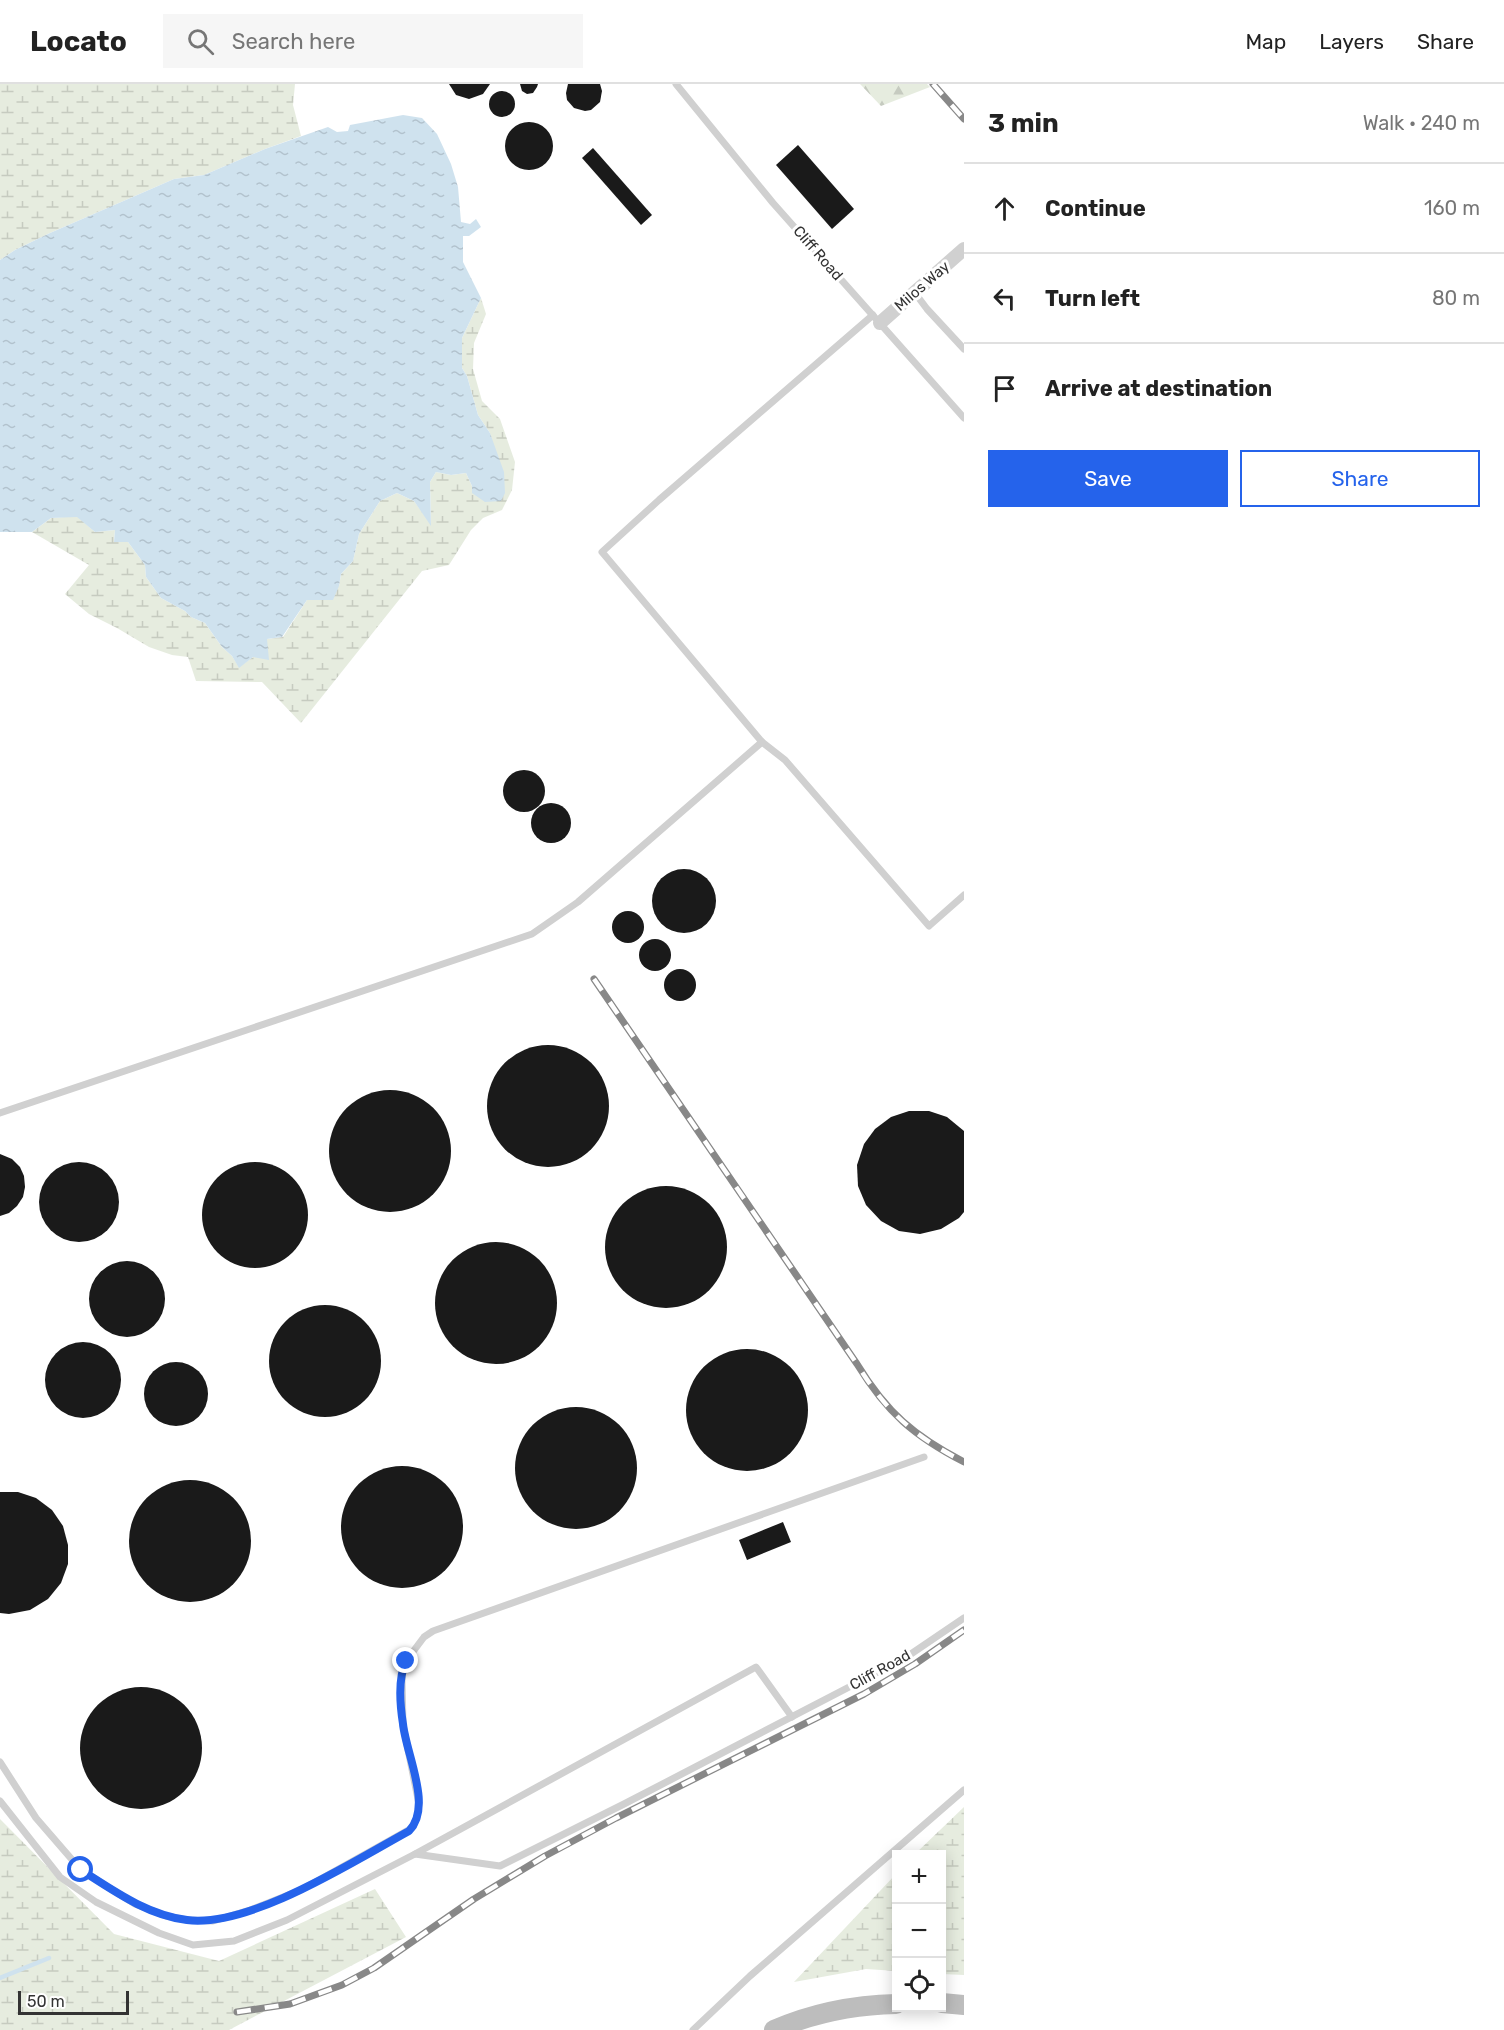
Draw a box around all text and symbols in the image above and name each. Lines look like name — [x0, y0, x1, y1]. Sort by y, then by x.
search box — [163, 14, 583, 68]
text: Locato — [30, 25, 127, 58]
icon: search — [184, 25, 217, 58]
text: Search here — [232, 28, 355, 55]
text: Map — [1245, 29, 1286, 54]
text: Layers — [1319, 29, 1384, 54]
text: Share — [1417, 29, 1474, 54]
text: 3 min — [988, 108, 1059, 139]
text: Walk · 240 m — [1363, 111, 1480, 135]
icon: ahead — [988, 192, 1021, 225]
text: Continue — [1045, 195, 1146, 222]
text: 160 m — [1424, 196, 1480, 220]
street label: Cliff Road — [789, 222, 847, 284]
street label: Milos Way — [891, 257, 953, 315]
icon: left — [988, 282, 1021, 315]
text: Turn left — [1045, 285, 1140, 312]
text: 80 m — [1432, 286, 1480, 310]
icon: arrive — [988, 372, 1021, 405]
text: Arrive at destination — [1045, 375, 1272, 402]
button: Save — [988, 450, 1228, 507]
button: Share — [1240, 450, 1480, 507]
street label: Cliff Road — [847, 1646, 913, 1694]
route end — [392, 1647, 418, 1673]
map controls — [892, 1850, 946, 2012]
button: + — [892, 1850, 946, 1904]
route start — [67, 1856, 93, 1882]
button: − — [892, 1904, 946, 1958]
button: locate — [892, 1958, 946, 2012]
scale bar — [18, 1988, 129, 2016]
text: 50 m — [27, 1992, 65, 2011]

